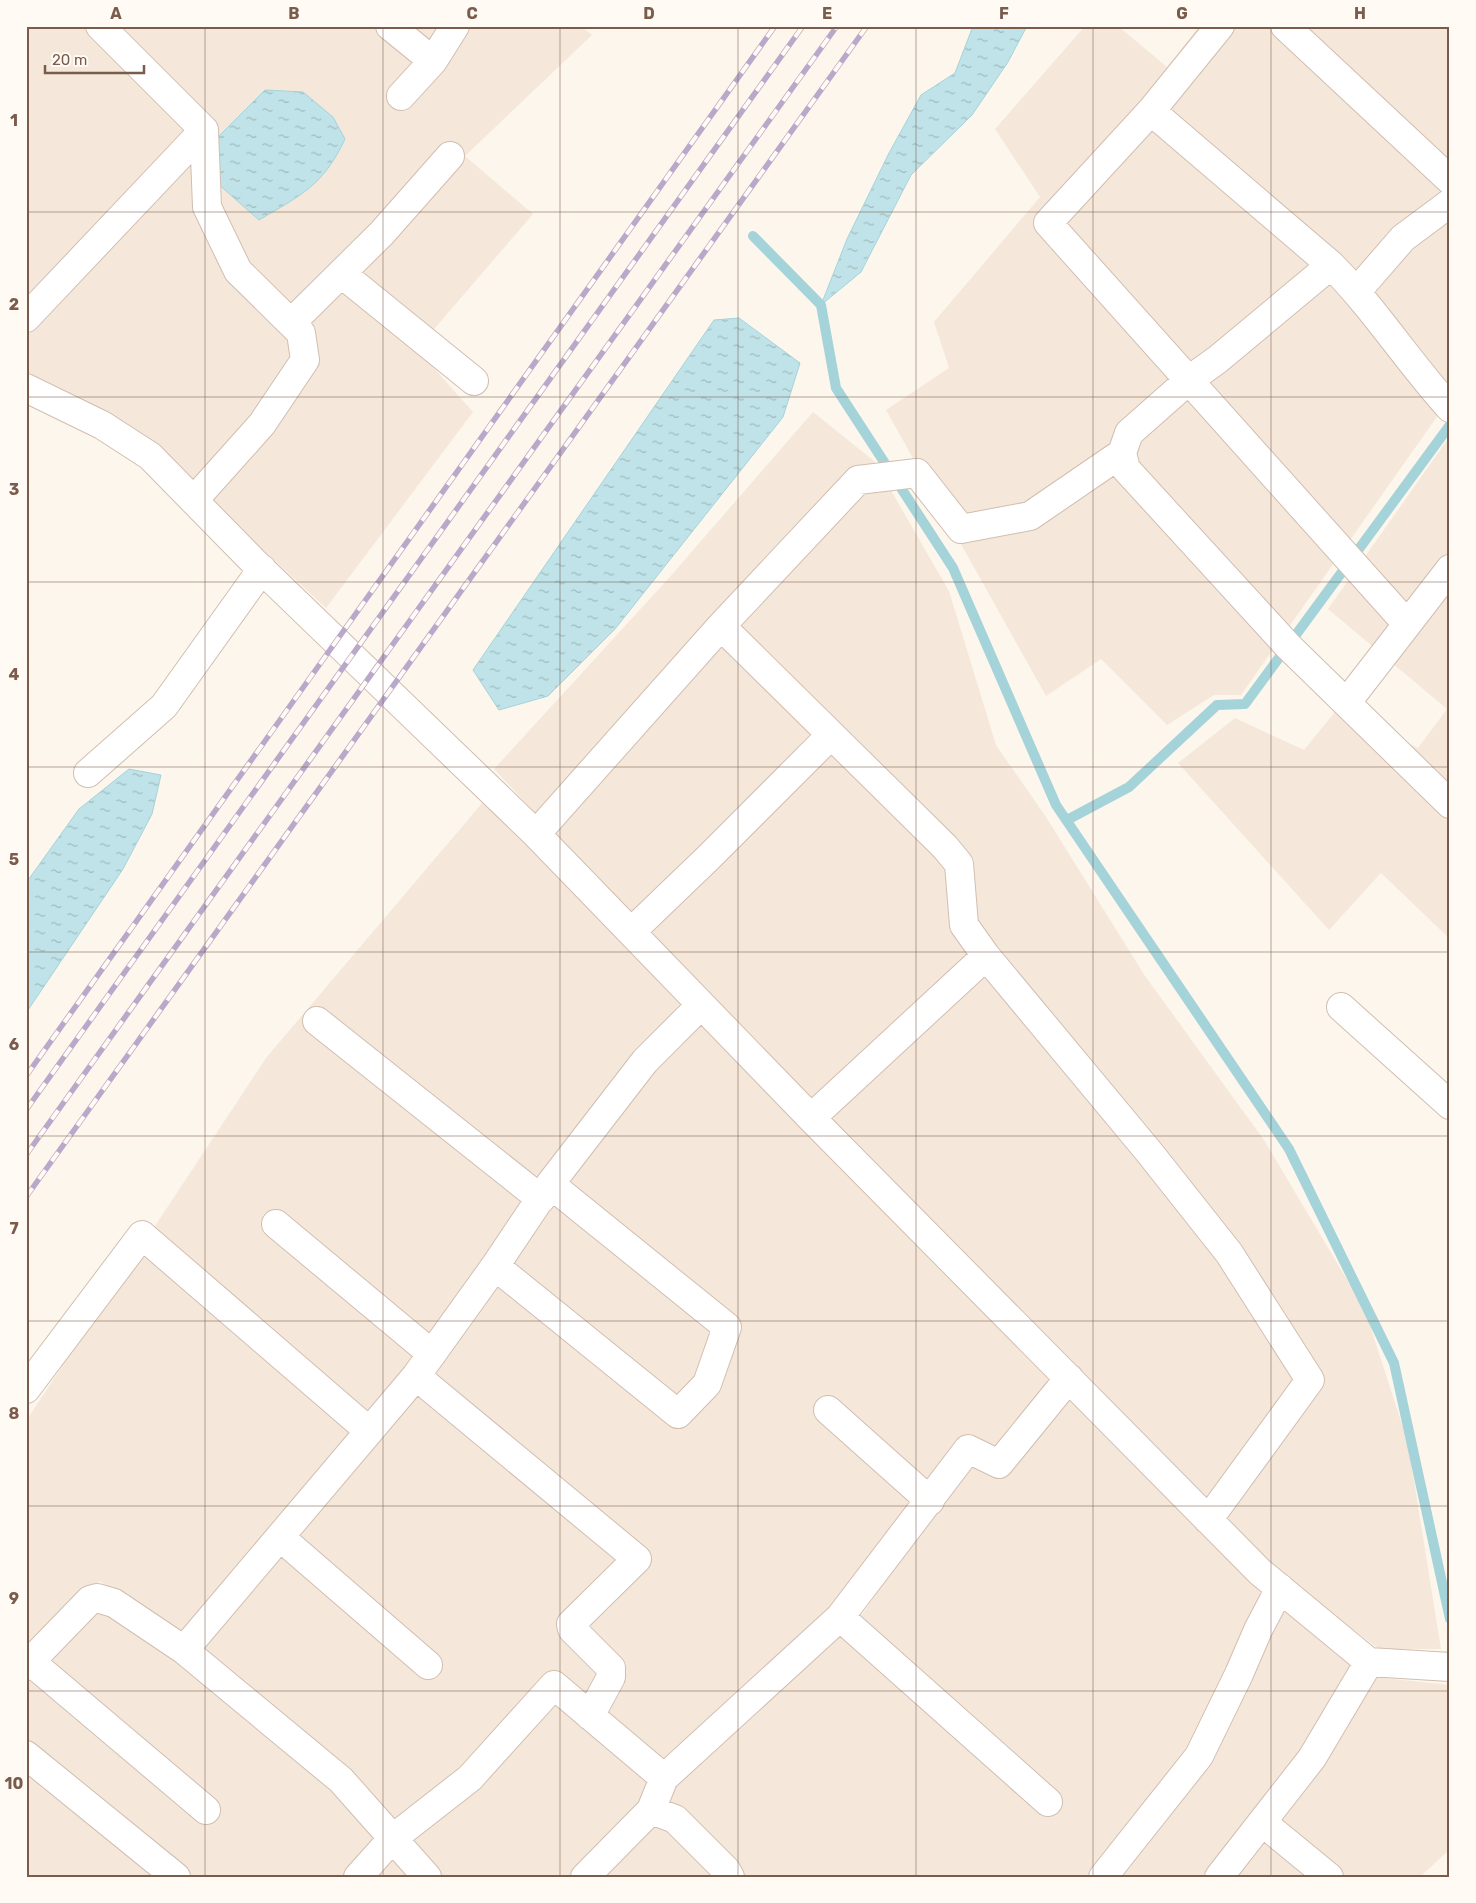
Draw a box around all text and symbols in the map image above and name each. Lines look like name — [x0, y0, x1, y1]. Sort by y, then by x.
text: A — [110, 4, 122, 23]
text: B — [288, 4, 300, 23]
text: C — [466, 4, 478, 23]
text: D — [643, 4, 655, 23]
text: E — [822, 4, 832, 23]
text: F — [999, 4, 1009, 23]
text: G — [1176, 4, 1188, 23]
text: H — [1354, 4, 1366, 23]
scale bar — [45, 42, 144, 74]
text: 20 m — [52, 51, 87, 69]
text: 1 — [10, 111, 18, 130]
text: 2 — [9, 295, 19, 314]
text: 3 — [9, 480, 19, 499]
text: 4 — [9, 665, 20, 684]
text: 5 — [9, 850, 19, 869]
text: 6 — [9, 1035, 19, 1054]
text: 7 — [9, 1219, 19, 1238]
text: 8 — [9, 1404, 20, 1423]
text: 9 — [9, 1589, 19, 1608]
text: 10 — [5, 1774, 24, 1793]

